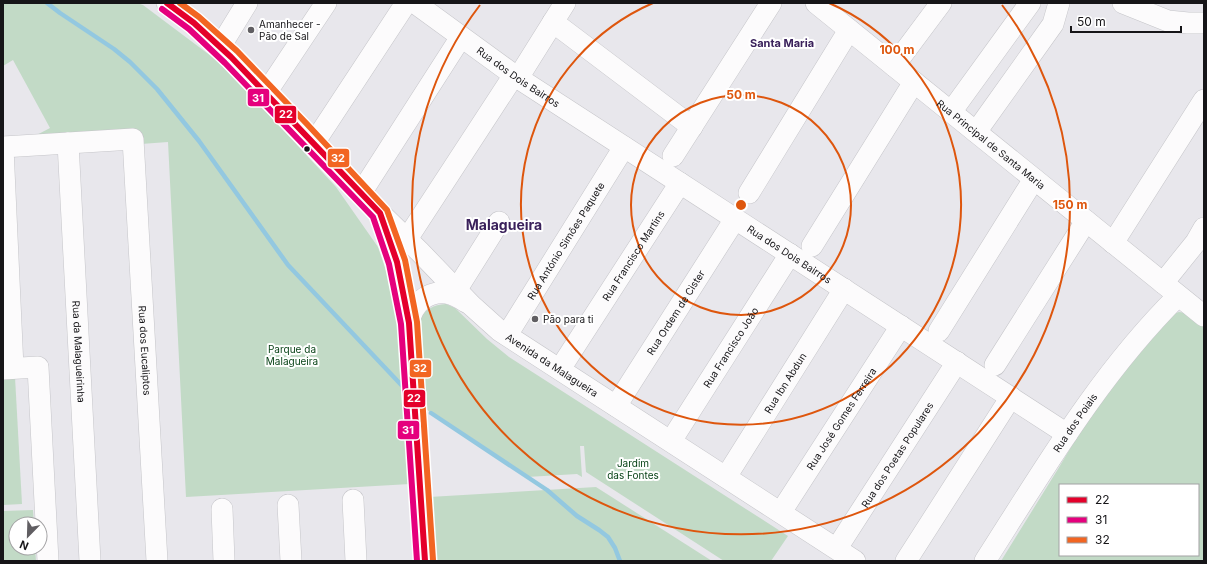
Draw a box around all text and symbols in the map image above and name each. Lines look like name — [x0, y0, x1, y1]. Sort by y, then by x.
scale bar — [1071, 8, 1181, 34]
text: 50 m — [1077, 14, 1106, 29]
place label: Amanhecer - Pão de Sal — [259, 18, 321, 42]
marker: Amanhecer - Pão de Sal — [246, 25, 256, 35]
district label: Santa Maria — [750, 36, 814, 50]
text: 100 m — [879, 42, 915, 57]
street label: Rua dos Dois Bairros — [474, 44, 562, 110]
text: 50 m — [726, 87, 756, 102]
line badge: 31 — [247, 88, 270, 107]
text: 31 — [252, 91, 264, 105]
street label: Rua Principal de Santa Maria — [934, 97, 1048, 192]
line badge: 22 — [274, 105, 297, 124]
text: 22 — [279, 107, 293, 121]
unlabelled marker — [302, 144, 312, 154]
line badge: 32 — [327, 148, 350, 168]
text: 32 — [331, 151, 345, 165]
street label: Rua António Simões Paquete — [525, 180, 607, 302]
text: 150 m — [1053, 197, 1087, 212]
centre of rings — [734, 198, 748, 212]
street label: Rua Francisco Martins — [600, 208, 667, 303]
district label: Malagueira — [466, 216, 542, 233]
street label: Rua dos Dois Bairros — [745, 222, 834, 286]
street label: Rua Ordem de Cister — [644, 268, 707, 357]
street label: Rua da Malagueirinha — [70, 300, 88, 403]
street label: Rua dos Eucaliptos — [136, 305, 154, 396]
street label: Rua Francisco João — [701, 305, 761, 390]
place label: Pão para ti — [543, 313, 594, 325]
marker: Pão para ti — [530, 314, 540, 324]
street label: Avenida da Malagueira — [504, 330, 600, 399]
park label: Parque da Malagueira — [266, 343, 318, 367]
street label: Rua Ibn Abdun — [761, 350, 809, 416]
line badge: 32 — [409, 359, 432, 378]
text: 32 — [413, 361, 427, 375]
street label: Rua José Gomes Ferreira — [804, 365, 879, 472]
line badge: 22 — [403, 389, 426, 408]
text: 22 — [407, 391, 421, 405]
street label: Rua dos Poiais — [1050, 391, 1099, 454]
street label: Rua dos Poetas Populares — [859, 400, 936, 510]
line badge: 31 — [397, 420, 420, 440]
text: 31 — [402, 423, 414, 437]
park label: Jardim das Fontes — [607, 457, 659, 481]
legend — [1059, 484, 1199, 556]
text: 22 — [1095, 492, 1110, 507]
text: 31 — [1095, 512, 1107, 527]
north arrow — [8, 516, 48, 556]
text: 32 — [1095, 532, 1110, 547]
text: N — [17, 537, 31, 553]

